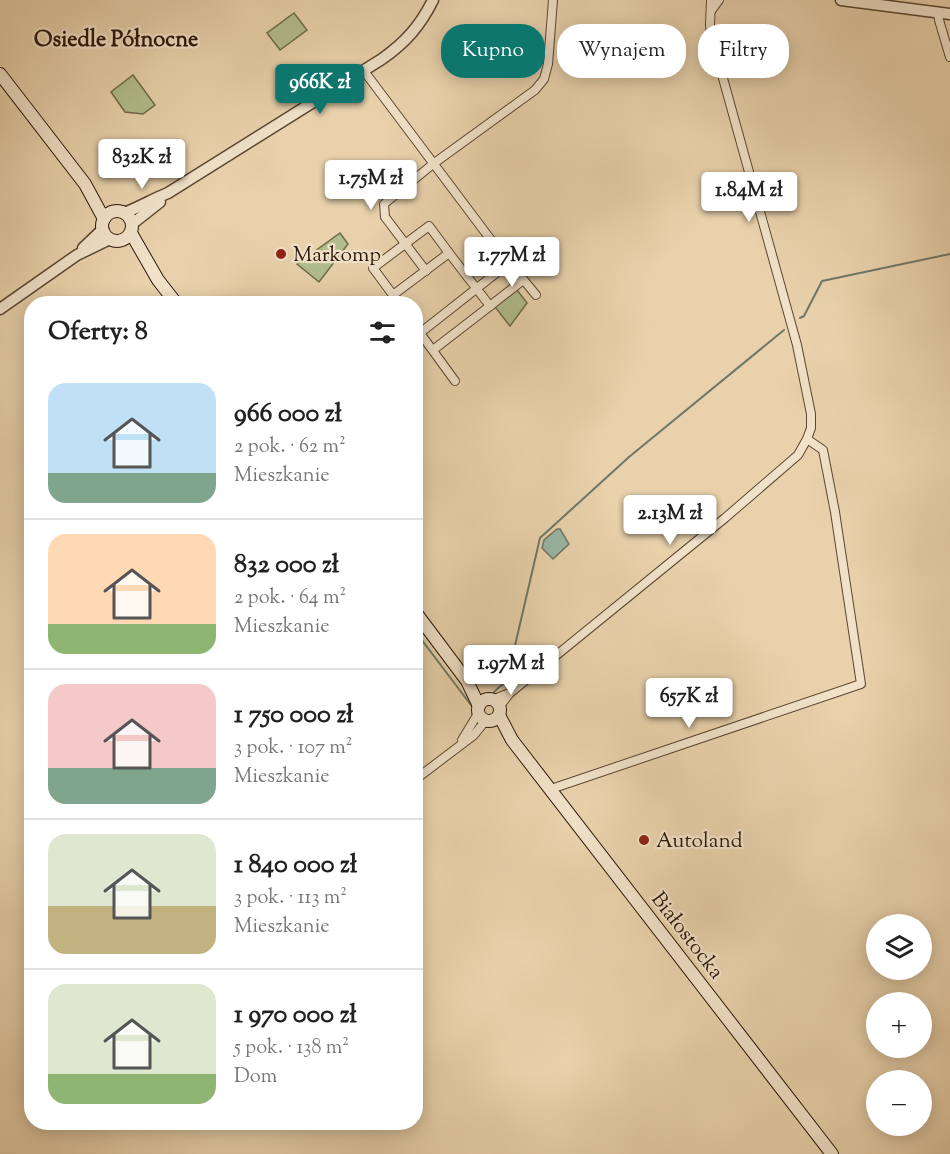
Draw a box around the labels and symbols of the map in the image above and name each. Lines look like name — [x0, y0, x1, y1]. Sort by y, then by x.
district label: Osiedle Północne — [34, 25, 198, 57]
pin: 966K zł — [265, 64, 375, 115]
pin: 832K zł — [87, 139, 197, 190]
pin: 1.75M zł — [309, 160, 433, 211]
pin: 1.84M zł — [687, 172, 811, 223]
pin: 1.77M zł — [450, 237, 574, 288]
place label: Markomp — [293, 241, 381, 271]
marker: Markomp — [274, 247, 288, 261]
pin: 2.13M zł — [608, 495, 732, 546]
pin: 1.97M zł — [449, 645, 573, 696]
pin: 657K zł — [634, 678, 744, 729]
place label: Autoland — [656, 827, 743, 857]
marker: Autoland — [637, 833, 651, 847]
street label: Białostocka — [643, 886, 730, 986]

